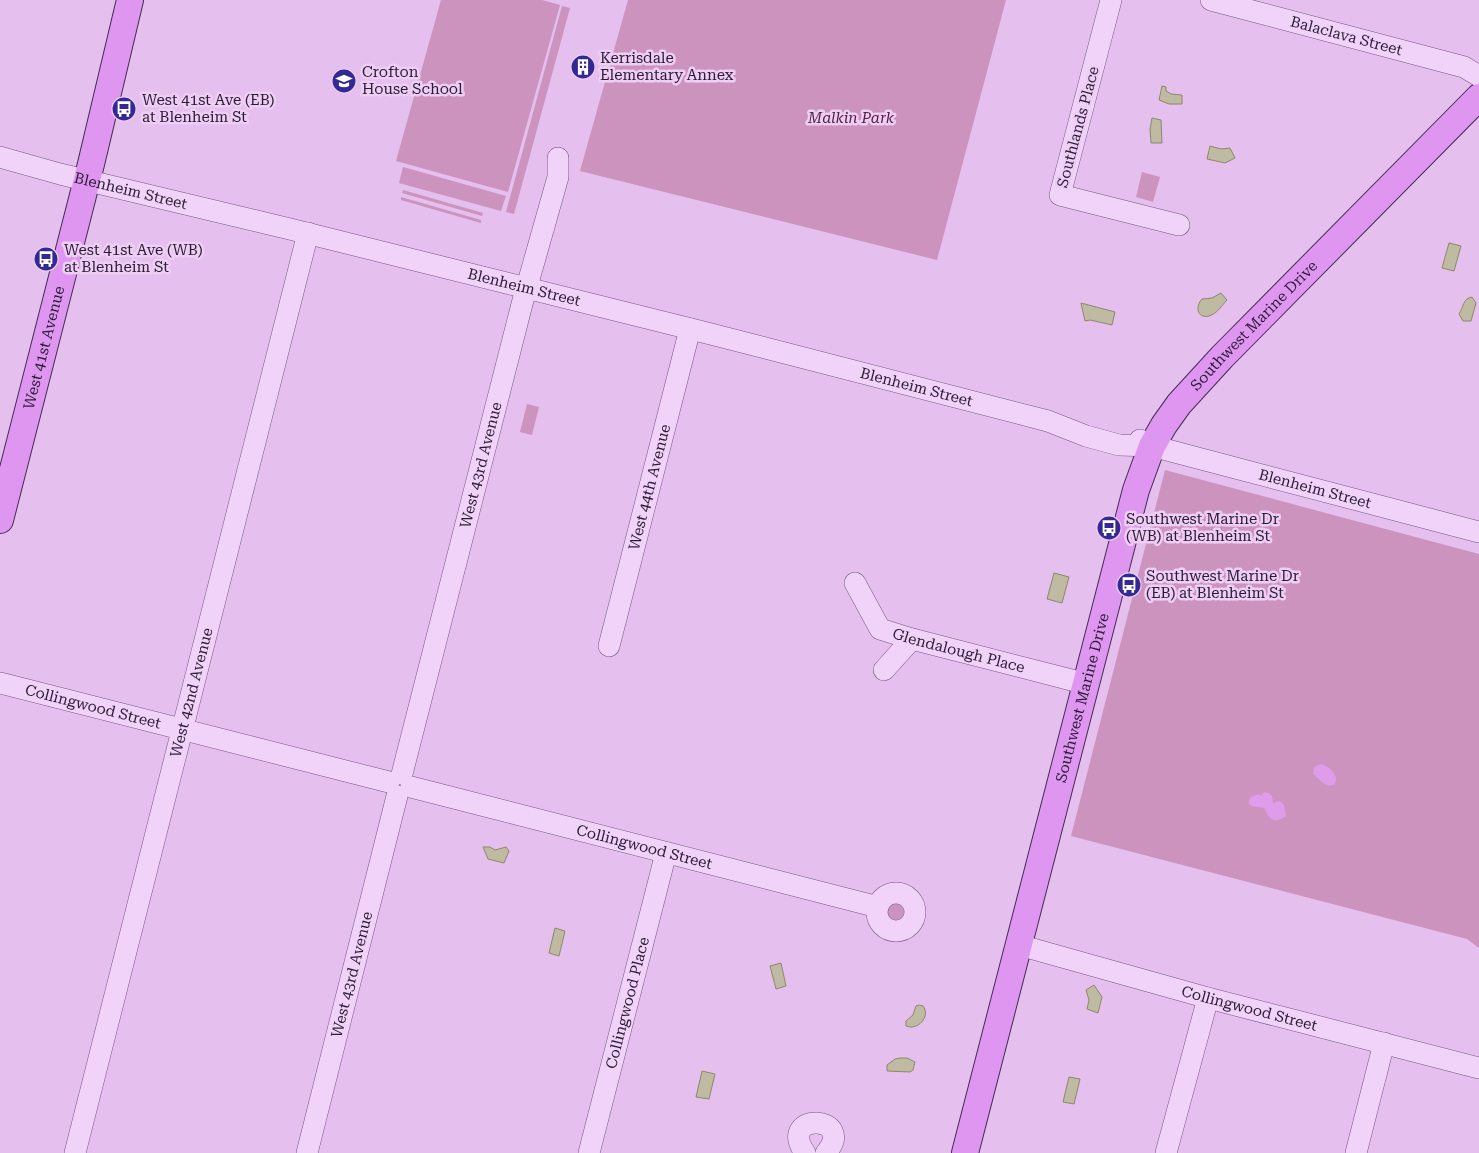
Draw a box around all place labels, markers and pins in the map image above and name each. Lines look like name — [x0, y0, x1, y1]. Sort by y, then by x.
place label: Kerrisdale Elementary Annex — [600, 49, 734, 84]
building icon: Kerrisdale Elementary Annex — [570, 54, 596, 80]
place label: Crofton House School — [362, 63, 463, 98]
school or university icon: Crofton House School — [331, 68, 357, 94]
place label: West 41st Ave (EB) at Blenheim St — [142, 91, 275, 126]
bus stop icon: West 41st Ave (EB) at Blenheim St — [111, 96, 137, 122]
place label: West 41st Ave (WB) at Blenheim St — [64, 241, 203, 276]
bus stop icon: West 41st Ave (WB) at Blenheim St — [33, 246, 59, 272]
place label: Southwest Marine Dr (WB) at Blenheim St — [1126, 510, 1279, 545]
bus stop icon: Southwest Marine Dr (WB) at Blenheim St — [1096, 515, 1122, 541]
place label: Southwest Marine Dr (EB) at Blenheim St — [1146, 567, 1299, 602]
bus stop icon: Southwest Marine Dr (EB) at Blenheim St — [1116, 572, 1142, 598]

